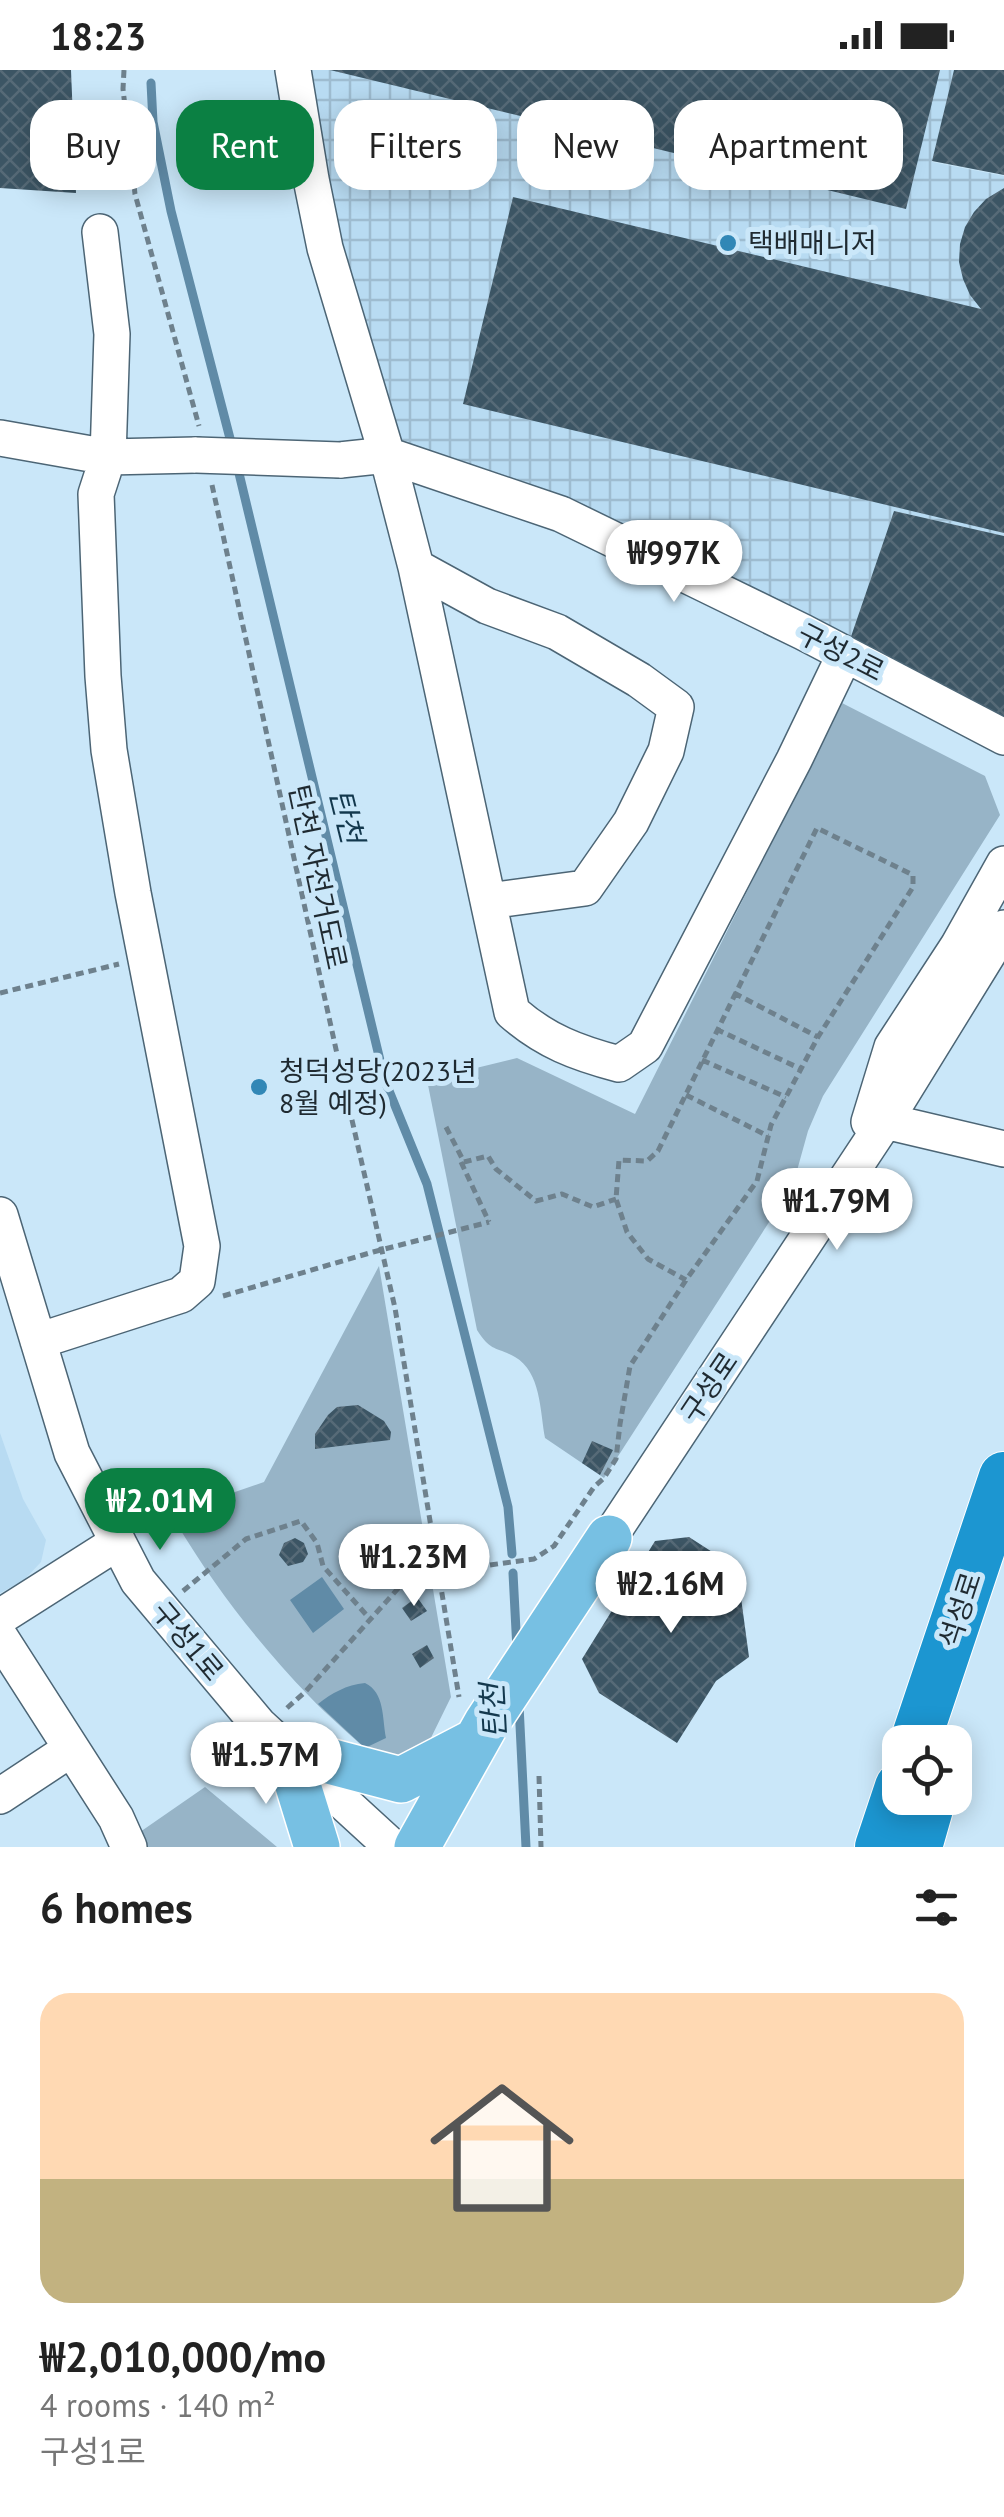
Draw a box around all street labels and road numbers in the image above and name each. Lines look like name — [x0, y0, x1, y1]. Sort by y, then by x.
street label: 구성2로 — [792, 614, 891, 689]
street label: 탄천 자전거도로 — [281, 781, 356, 973]
street label: 구성로 — [672, 1344, 746, 1429]
street label: 석성로 — [930, 1567, 989, 1652]
street label: 구성1로 — [144, 1593, 232, 1688]

